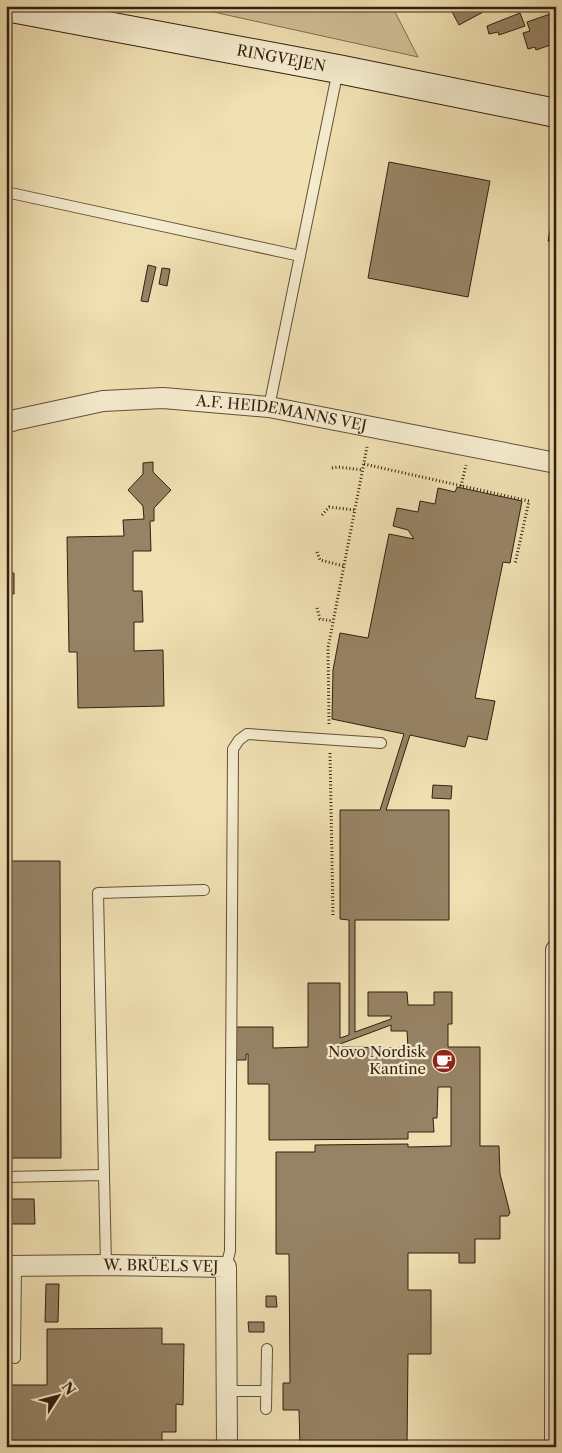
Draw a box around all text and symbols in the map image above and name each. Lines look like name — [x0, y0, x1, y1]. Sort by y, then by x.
street label: RINGVEJEN — [235, 40, 327, 76]
street label: A.F. HEIDEMANNS VEJ — [194, 391, 369, 435]
place label: Novo Nordisk Kantine — [328, 1042, 427, 1078]
cafe icon: Novo Nordisk Kantine — [431, 1048, 457, 1074]
street label: W. BRÜELS VEJ — [102, 1255, 219, 1276]
north arrow — [32, 1370, 82, 1420]
text: N — [58, 1378, 79, 1399]

